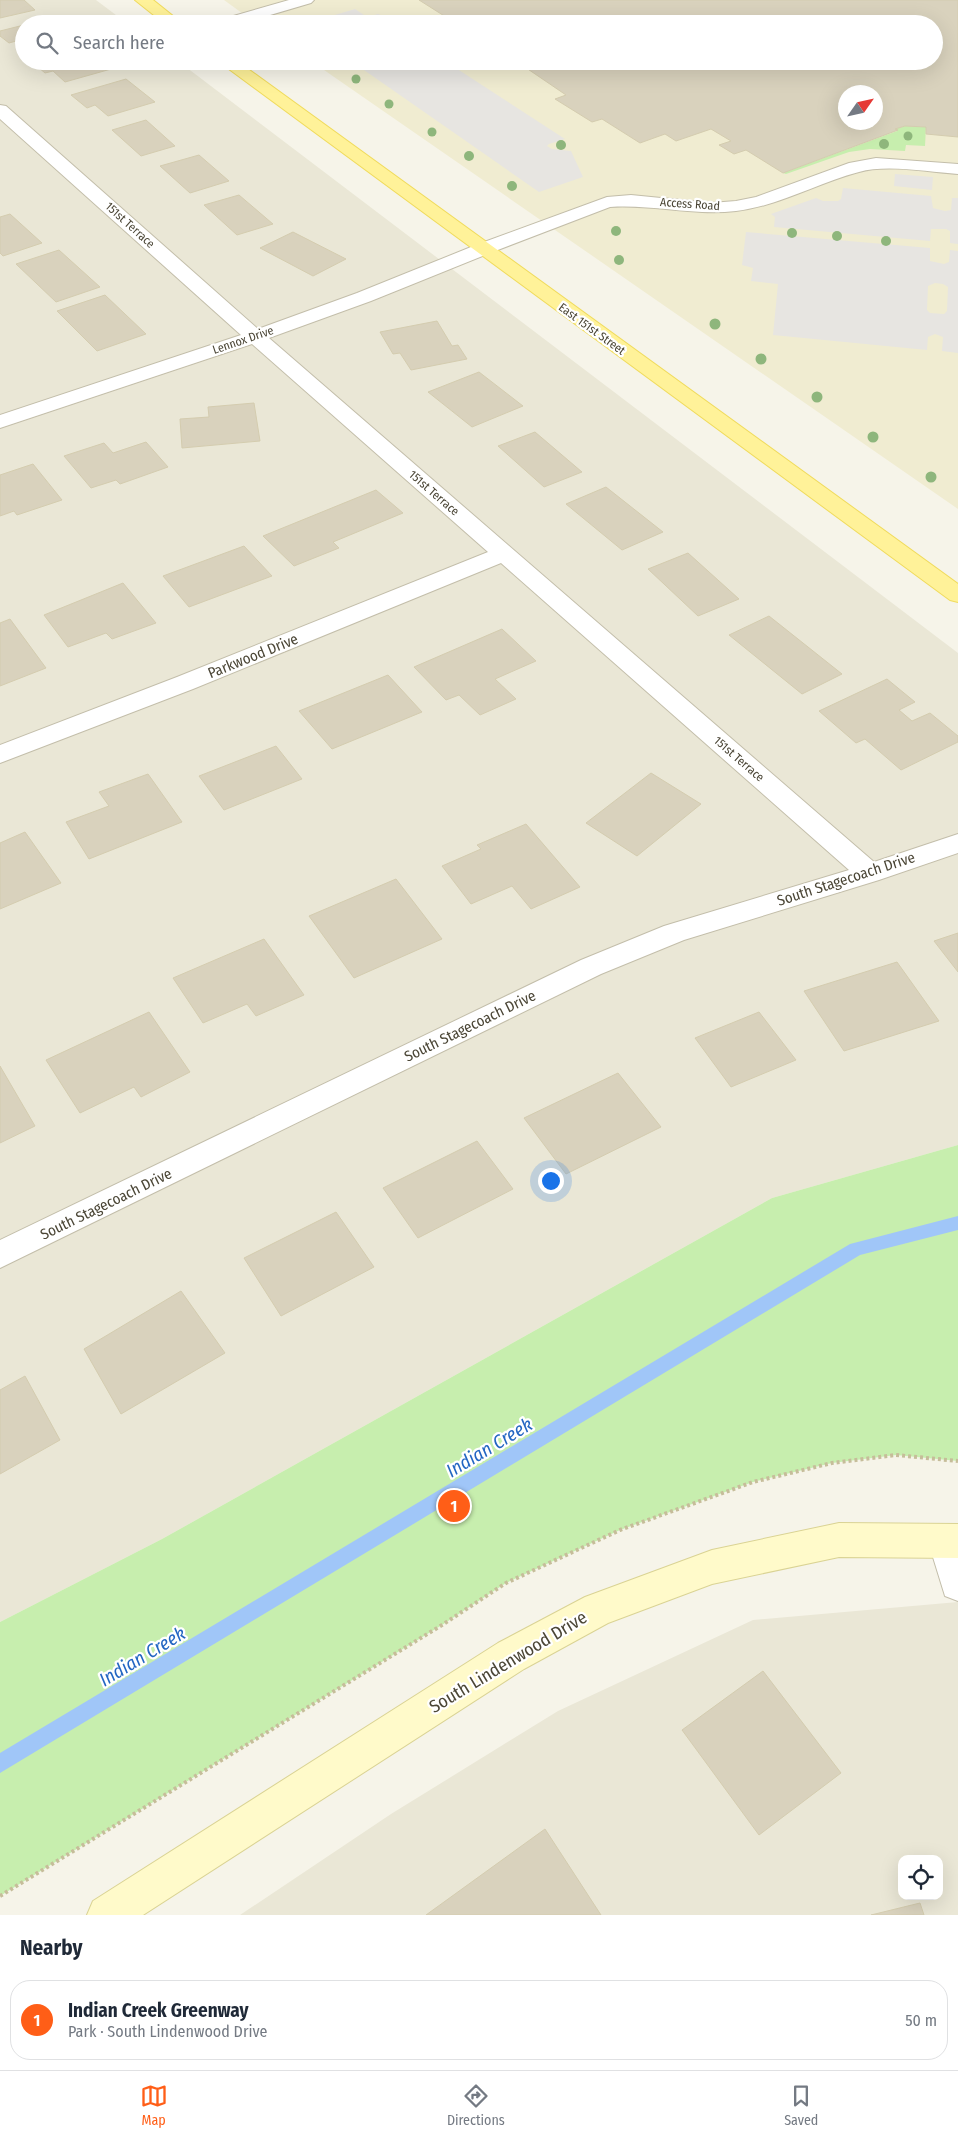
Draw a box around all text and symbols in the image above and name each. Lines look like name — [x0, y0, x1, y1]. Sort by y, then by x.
search box — [15, 15, 943, 70]
icon: search — [33, 29, 61, 57]
text: Search here — [73, 31, 165, 54]
north arrow — [838, 85, 883, 130]
street label: Access Road — [660, 195, 720, 213]
street label: 151st Terrace — [102, 199, 158, 251]
street label: East 151st Street — [556, 300, 628, 358]
street label: Lennox Drive — [211, 323, 275, 357]
street label: 151st Terrace — [406, 467, 462, 519]
street label: Parkwood Drive — [205, 630, 301, 682]
street label: 151st Terrace — [711, 733, 767, 785]
street label: South Stagecoach Drive — [775, 848, 917, 910]
street label: South Stagecoach Drive — [401, 986, 539, 1066]
street label: South Stagecoach Drive — [37, 1164, 175, 1244]
your location — [538, 1168, 564, 1194]
water label: Indian Creek — [442, 1413, 537, 1482]
pin: 1 — [438, 1487, 470, 1525]
street label: South Lindenwood Drive — [425, 1606, 591, 1718]
water label: Indian Creek — [95, 1622, 190, 1691]
map controls — [898, 1855, 943, 1900]
button: locate — [898, 1855, 943, 1900]
text: Nearby — [20, 1935, 82, 1961]
text: Indian Creek Greenway — [68, 1999, 249, 2022]
text: 1 — [34, 2011, 40, 2030]
text: 50 m — [905, 2011, 937, 2030]
text: Park · South Lindenwood Drive — [68, 2022, 267, 2041]
tab: Map — [140, 2082, 168, 2129]
tab: Directions — [447, 2082, 505, 2129]
tab: Saved — [784, 2082, 818, 2129]

